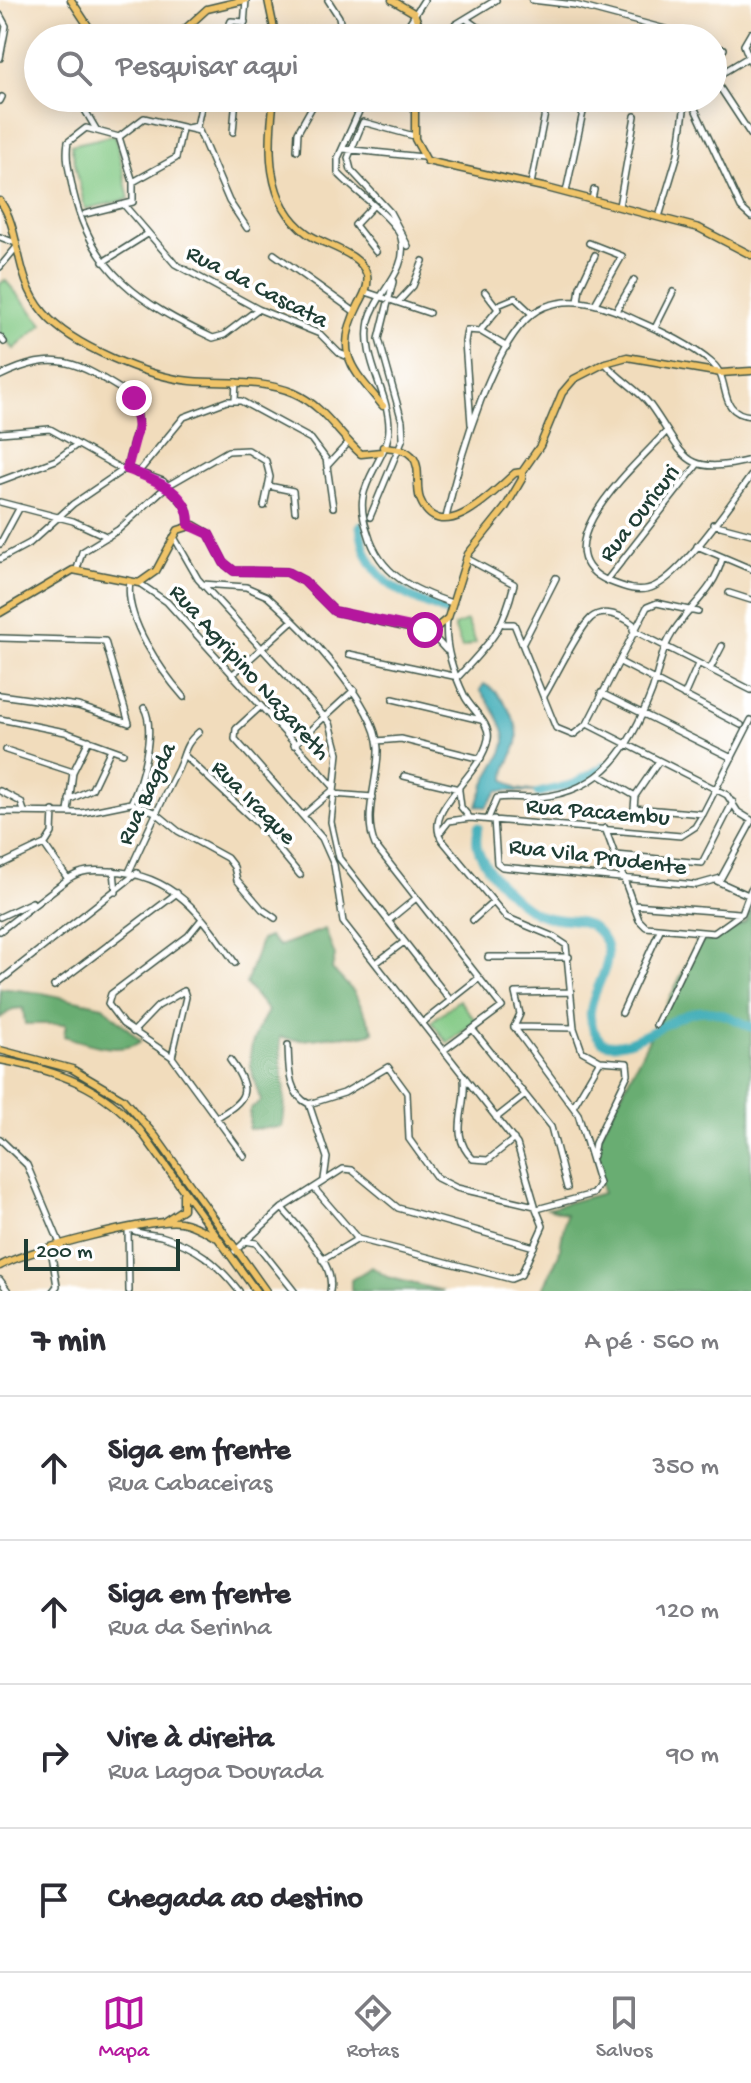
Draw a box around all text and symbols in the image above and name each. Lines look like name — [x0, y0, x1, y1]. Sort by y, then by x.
search box — [24, 24, 727, 112]
icon: search — [52, 46, 96, 90]
text: Pesquisar aqui — [116, 51, 298, 86]
street label: Rua da Cascata — [180, 240, 333, 337]
route end — [116, 380, 152, 416]
street label: Rua Ouricuri — [594, 460, 688, 569]
street label: Rua Agripino Nazareth — [162, 579, 335, 768]
route start — [407, 612, 443, 648]
street label: Rua Bagda — [112, 738, 185, 850]
street label: Rua Iraque — [204, 755, 302, 852]
street label: Rua Pacaembu — [525, 793, 671, 834]
street label: Rua Vila Prudente — [507, 833, 689, 884]
scale bar — [24, 1235, 180, 1271]
text: 200 m — [36, 1240, 93, 1266]
text: 7 min — [32, 1323, 105, 1363]
text: A pé · 560 m — [585, 1328, 719, 1359]
text: Siga em frente — [108, 1435, 290, 1470]
icon: ahead — [32, 1446, 76, 1490]
text: 350 m — [652, 1453, 719, 1484]
text: Rua Cabaceiras — [108, 1470, 272, 1501]
text: Siga em frente — [108, 1579, 290, 1614]
icon: ahead — [32, 1590, 76, 1634]
text: 120 m — [656, 1597, 719, 1628]
text: Rua da Serinha — [108, 1614, 271, 1645]
text: Vire à direita — [108, 1723, 274, 1758]
icon: right — [32, 1734, 76, 1778]
text: 90 m — [667, 1741, 719, 1772]
text: Rua Lagoa Dourada — [108, 1758, 323, 1789]
icon: arrive — [32, 1878, 76, 1922]
text: Chegada ao destino — [108, 1883, 363, 1918]
tab: Mapa — [99, 1991, 149, 2065]
tab: Rotas — [346, 1991, 399, 2065]
tab: Salvos — [596, 1991, 652, 2065]

